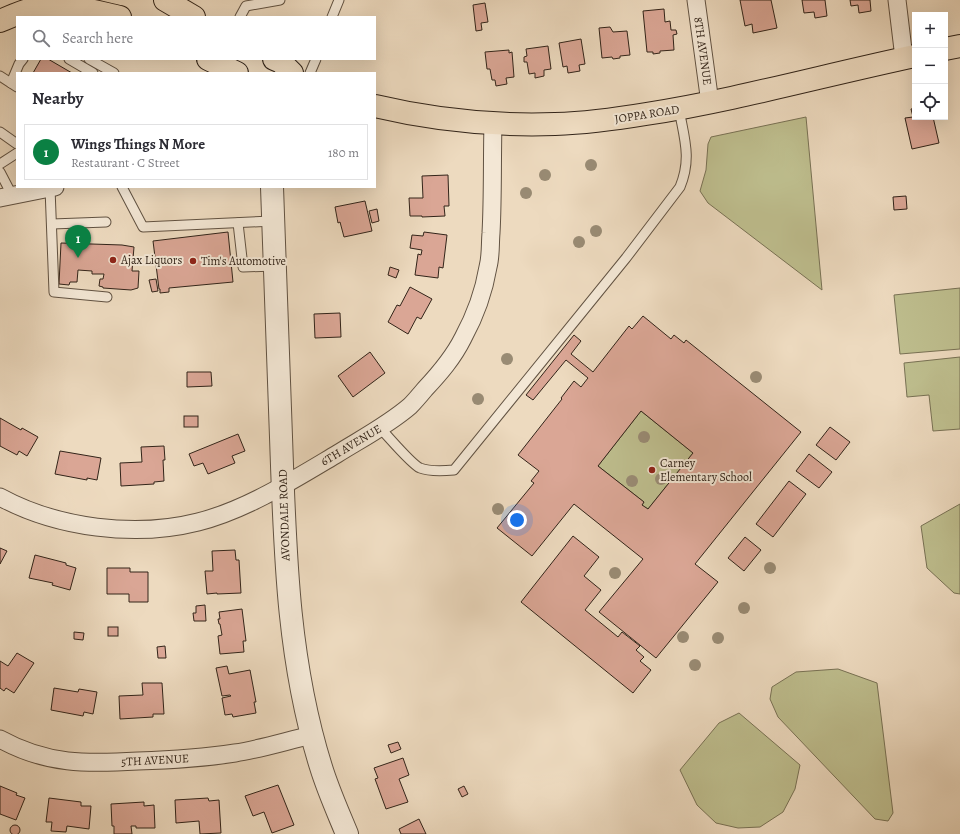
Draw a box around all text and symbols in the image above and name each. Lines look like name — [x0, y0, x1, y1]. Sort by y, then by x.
map controls — [912, 12, 948, 120]
button: + — [912, 12, 948, 48]
search box — [16, 16, 376, 60]
street label: 8TH AVENUE — [690, 16, 716, 86]
icon: search — [30, 27, 52, 49]
text: Search here — [62, 28, 133, 48]
button: − — [912, 48, 948, 84]
button: locate — [912, 84, 948, 120]
text: Nearby — [32, 87, 83, 110]
street label: JOPPA ROAD — [613, 101, 681, 127]
text: Wings Things N More — [71, 134, 205, 154]
text: 1 — [44, 144, 48, 161]
text: 180 m — [328, 144, 359, 161]
text: Restaurant · C Street — [71, 154, 180, 171]
pin: 1 — [65, 225, 91, 258]
place label: Ajax Liquors — [120, 252, 182, 268]
place label: Tim's Automotive — [201, 253, 286, 269]
marker: Ajax Liquors — [108, 255, 118, 265]
marker: Tim's Automotive — [188, 256, 198, 266]
street label: 6TH AVENUE — [318, 421, 384, 469]
place label: Carney Elementary School — [660, 455, 752, 485]
marker: Carney Elementary School — [647, 465, 657, 475]
street label: AVONDALE ROAD — [274, 469, 294, 562]
your location — [507, 510, 527, 530]
street label: 5TH AVENUE — [121, 750, 189, 770]

